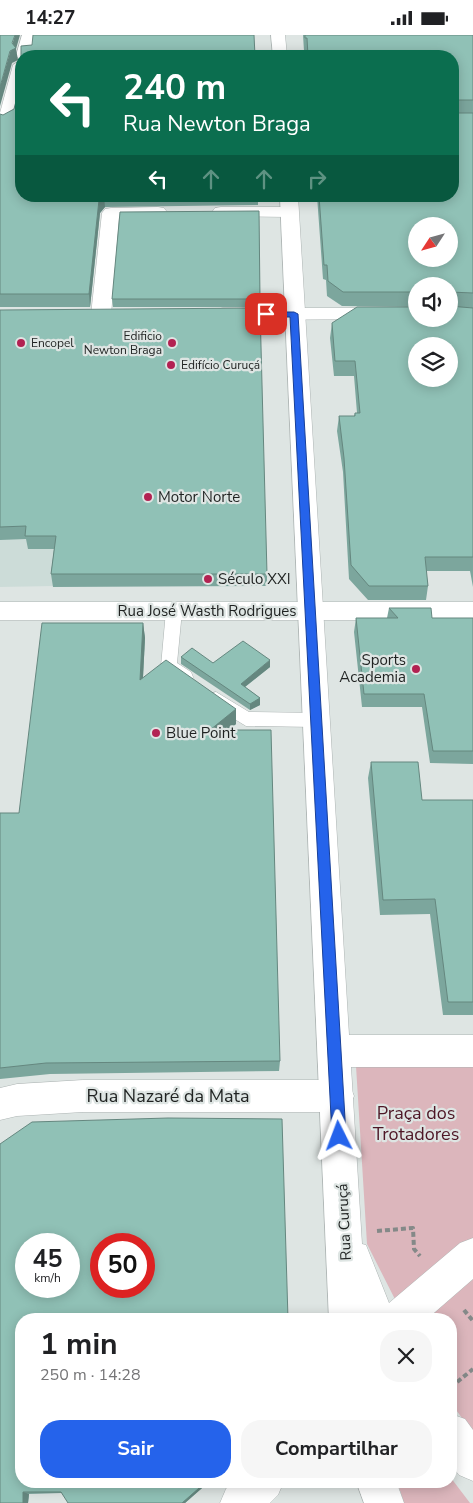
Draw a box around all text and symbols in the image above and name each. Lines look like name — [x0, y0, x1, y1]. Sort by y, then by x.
text: 14:27 — [25, 5, 75, 31]
text: 240 m — [123, 64, 226, 111]
icon: left — [40, 70, 105, 135]
text: Rua Newton Braga — [123, 109, 311, 139]
icon: left — [144, 165, 172, 193]
icon: ahead — [197, 165, 225, 193]
icon: ahead — [250, 165, 278, 193]
icon: right — [303, 165, 331, 193]
north arrow — [408, 217, 458, 267]
map controls — [408, 217, 458, 387]
button: sound — [408, 277, 458, 327]
pin — [245, 293, 287, 335]
icon: arrive — [252, 300, 280, 328]
place label: Edificio Newton Braga — [84, 328, 162, 358]
place label: Encopel — [31, 335, 74, 351]
marker: Encopel — [15, 337, 27, 349]
marker: Edificio Newton Braga — [166, 337, 178, 349]
button: layers — [408, 337, 458, 387]
place label: Edifício Curuçá — [181, 357, 260, 373]
marker: Edifício Curuçá — [165, 359, 177, 371]
place label: Motor Norte — [158, 487, 240, 507]
marker: Motor Norte — [142, 491, 154, 503]
place label: Século XXI — [218, 569, 290, 589]
marker: Século XXI — [202, 573, 214, 585]
street label: Rua José Wasth Rodrigues — [117, 601, 297, 621]
place label: Sports Academia — [339, 650, 406, 687]
marker: Sports Academia — [410, 663, 422, 675]
place label: Blue Point — [166, 723, 236, 743]
marker: Blue Point — [150, 727, 162, 739]
street label: Rua Nazaré da Mata — [87, 1084, 249, 1108]
park label: Praça dos Trotadores — [373, 1101, 459, 1146]
position arrow — [312, 1109, 364, 1161]
street label: Rua Curuçá — [332, 1183, 356, 1261]
speed limit sign: 50 — [90, 1233, 155, 1298]
text: 45 — [32, 1242, 63, 1276]
text: km/h — [34, 1270, 61, 1286]
text: 1 min — [40, 1324, 118, 1365]
button: close — [380, 1330, 432, 1382]
text: 250 m · 14:28 — [40, 1364, 141, 1386]
button: Sair — [40, 1420, 231, 1478]
button: Compartilhar — [241, 1420, 432, 1478]

